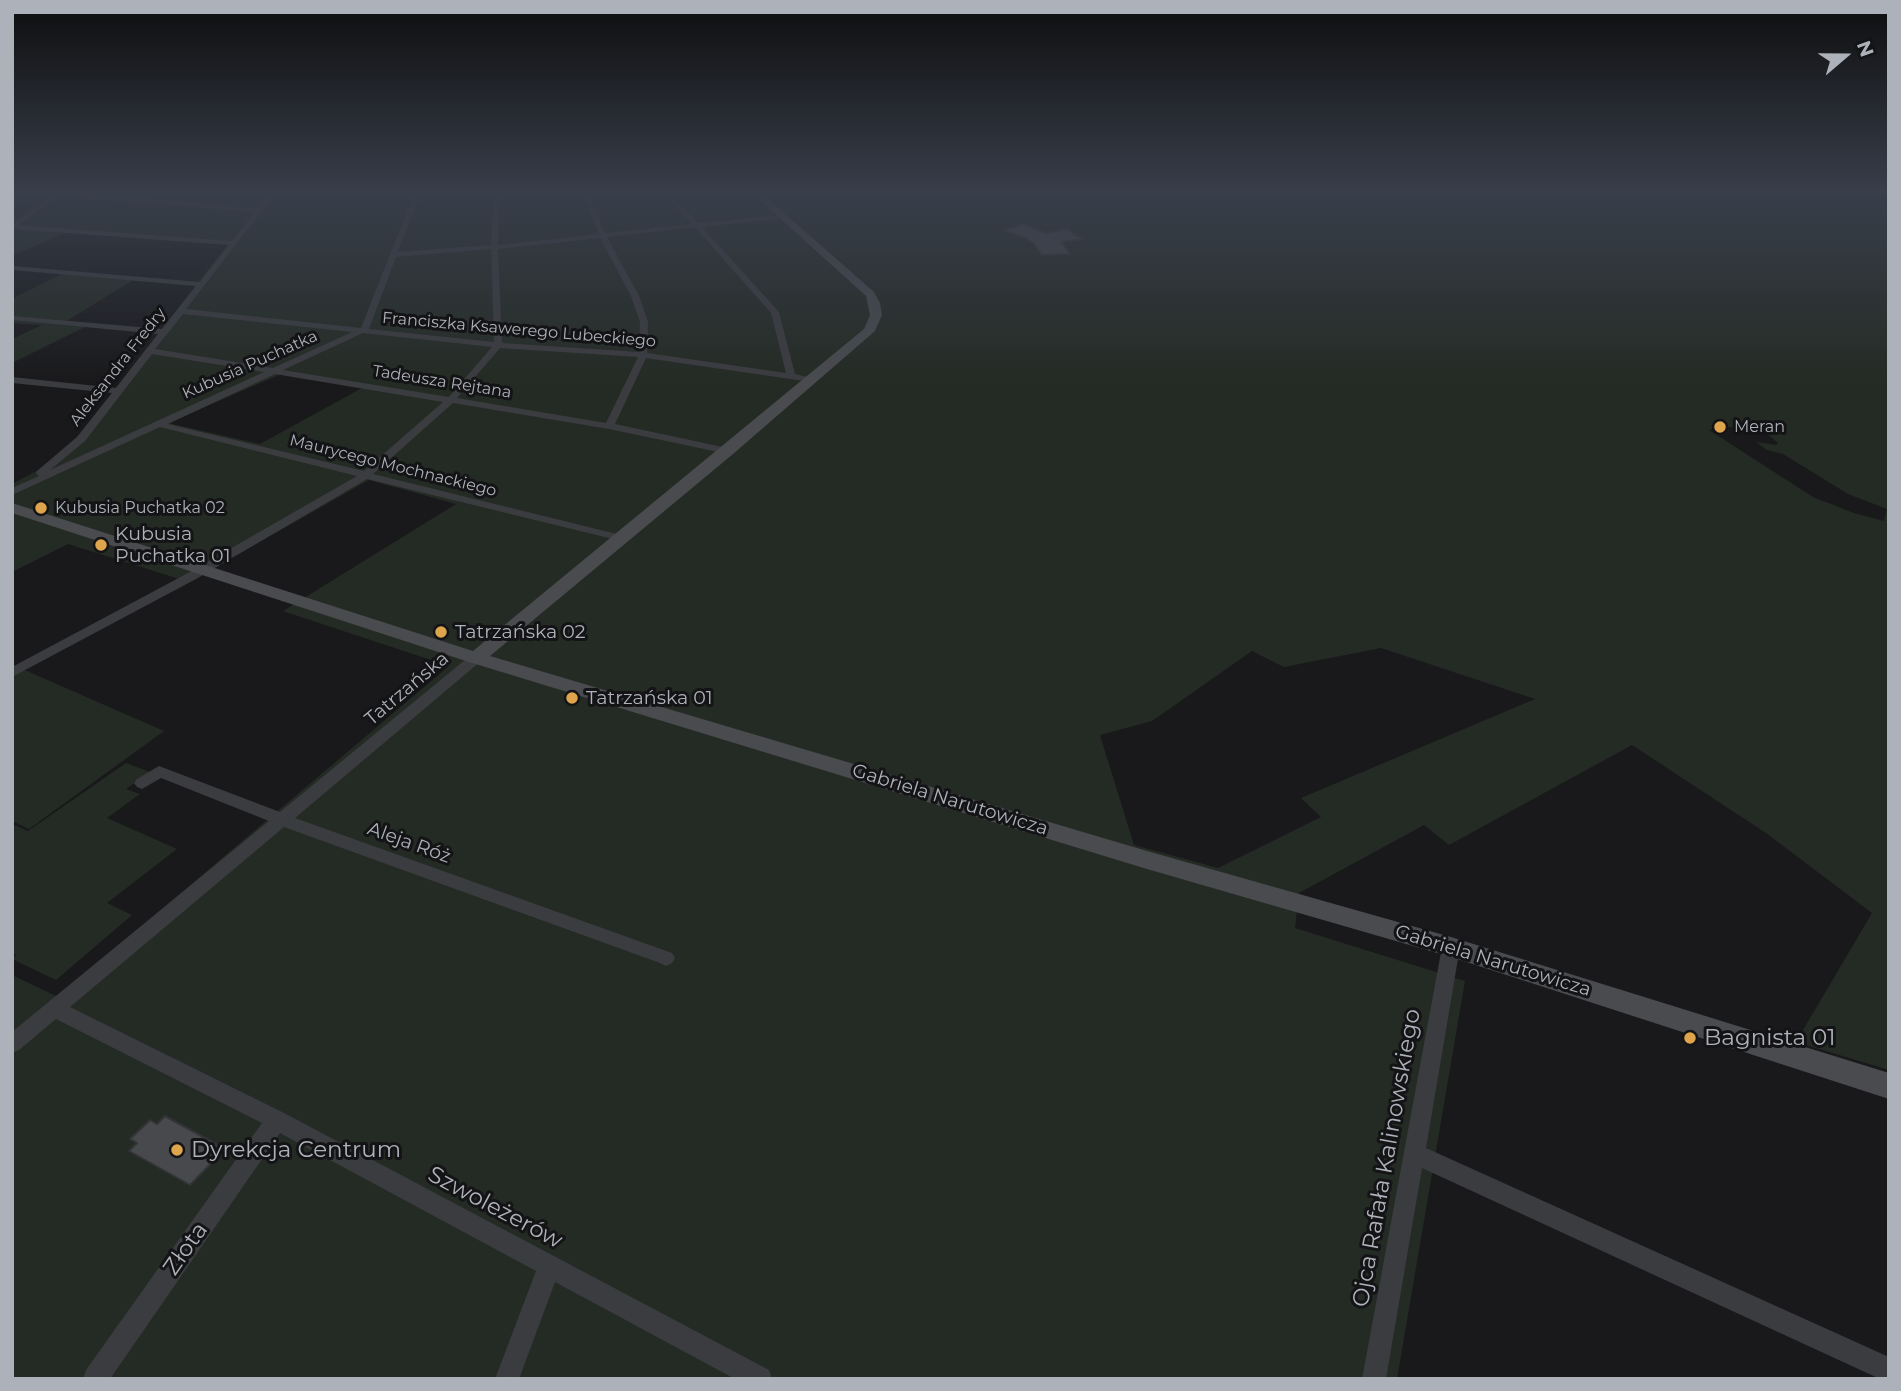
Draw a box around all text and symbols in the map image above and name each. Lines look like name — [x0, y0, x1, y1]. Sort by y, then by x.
north arrow — [1810, 21, 1880, 91]
text: N — [1852, 37, 1879, 60]
street label: Aleksandra Fredry — [66, 304, 170, 430]
street label: Franciszka Ksawerego Lubeckiego — [381, 308, 657, 352]
street label: Kubusia Puchatka — [179, 327, 321, 403]
street label: Tadeusza Rejtana — [371, 362, 513, 402]
place label: Meran — [1734, 417, 1785, 437]
marker: Meran — [1712, 419, 1728, 435]
street label: Maurycego Mochnackiego — [288, 431, 498, 501]
place label: Kubusia Puchatka 02 — [55, 498, 225, 518]
marker: Kubusia Puchatka 02 — [33, 500, 49, 516]
place label: Kubusia Puchatka 01 — [115, 523, 231, 567]
marker: Kubusia Puchatka 01 — [93, 537, 109, 553]
place label: Tatrzańska 02 — [455, 621, 586, 643]
marker: Tatrzańska 02 — [433, 624, 449, 640]
street label: Tatrzańska — [360, 647, 454, 731]
place label: Tatrzańska 01 — [586, 687, 713, 709]
marker: Tatrzańska 01 — [564, 690, 580, 706]
street label: Gabriela Narutowicza — [849, 759, 1051, 841]
street label: Aleja Róż — [364, 817, 454, 869]
street label: Gabriela Narutowicza — [1392, 920, 1594, 1002]
street label: Ojca Rafała Kalinowskiego — [1347, 1007, 1427, 1309]
place label: Bagnista 01 — [1704, 1024, 1836, 1052]
marker: Bagnista 01 — [1682, 1030, 1698, 1046]
place label: Dyrekcja Centrum — [191, 1136, 401, 1164]
marker: Dyrekcja Centrum — [169, 1142, 185, 1158]
street label: Szwoleżerów — [423, 1161, 567, 1255]
street label: Złota — [158, 1217, 214, 1281]

